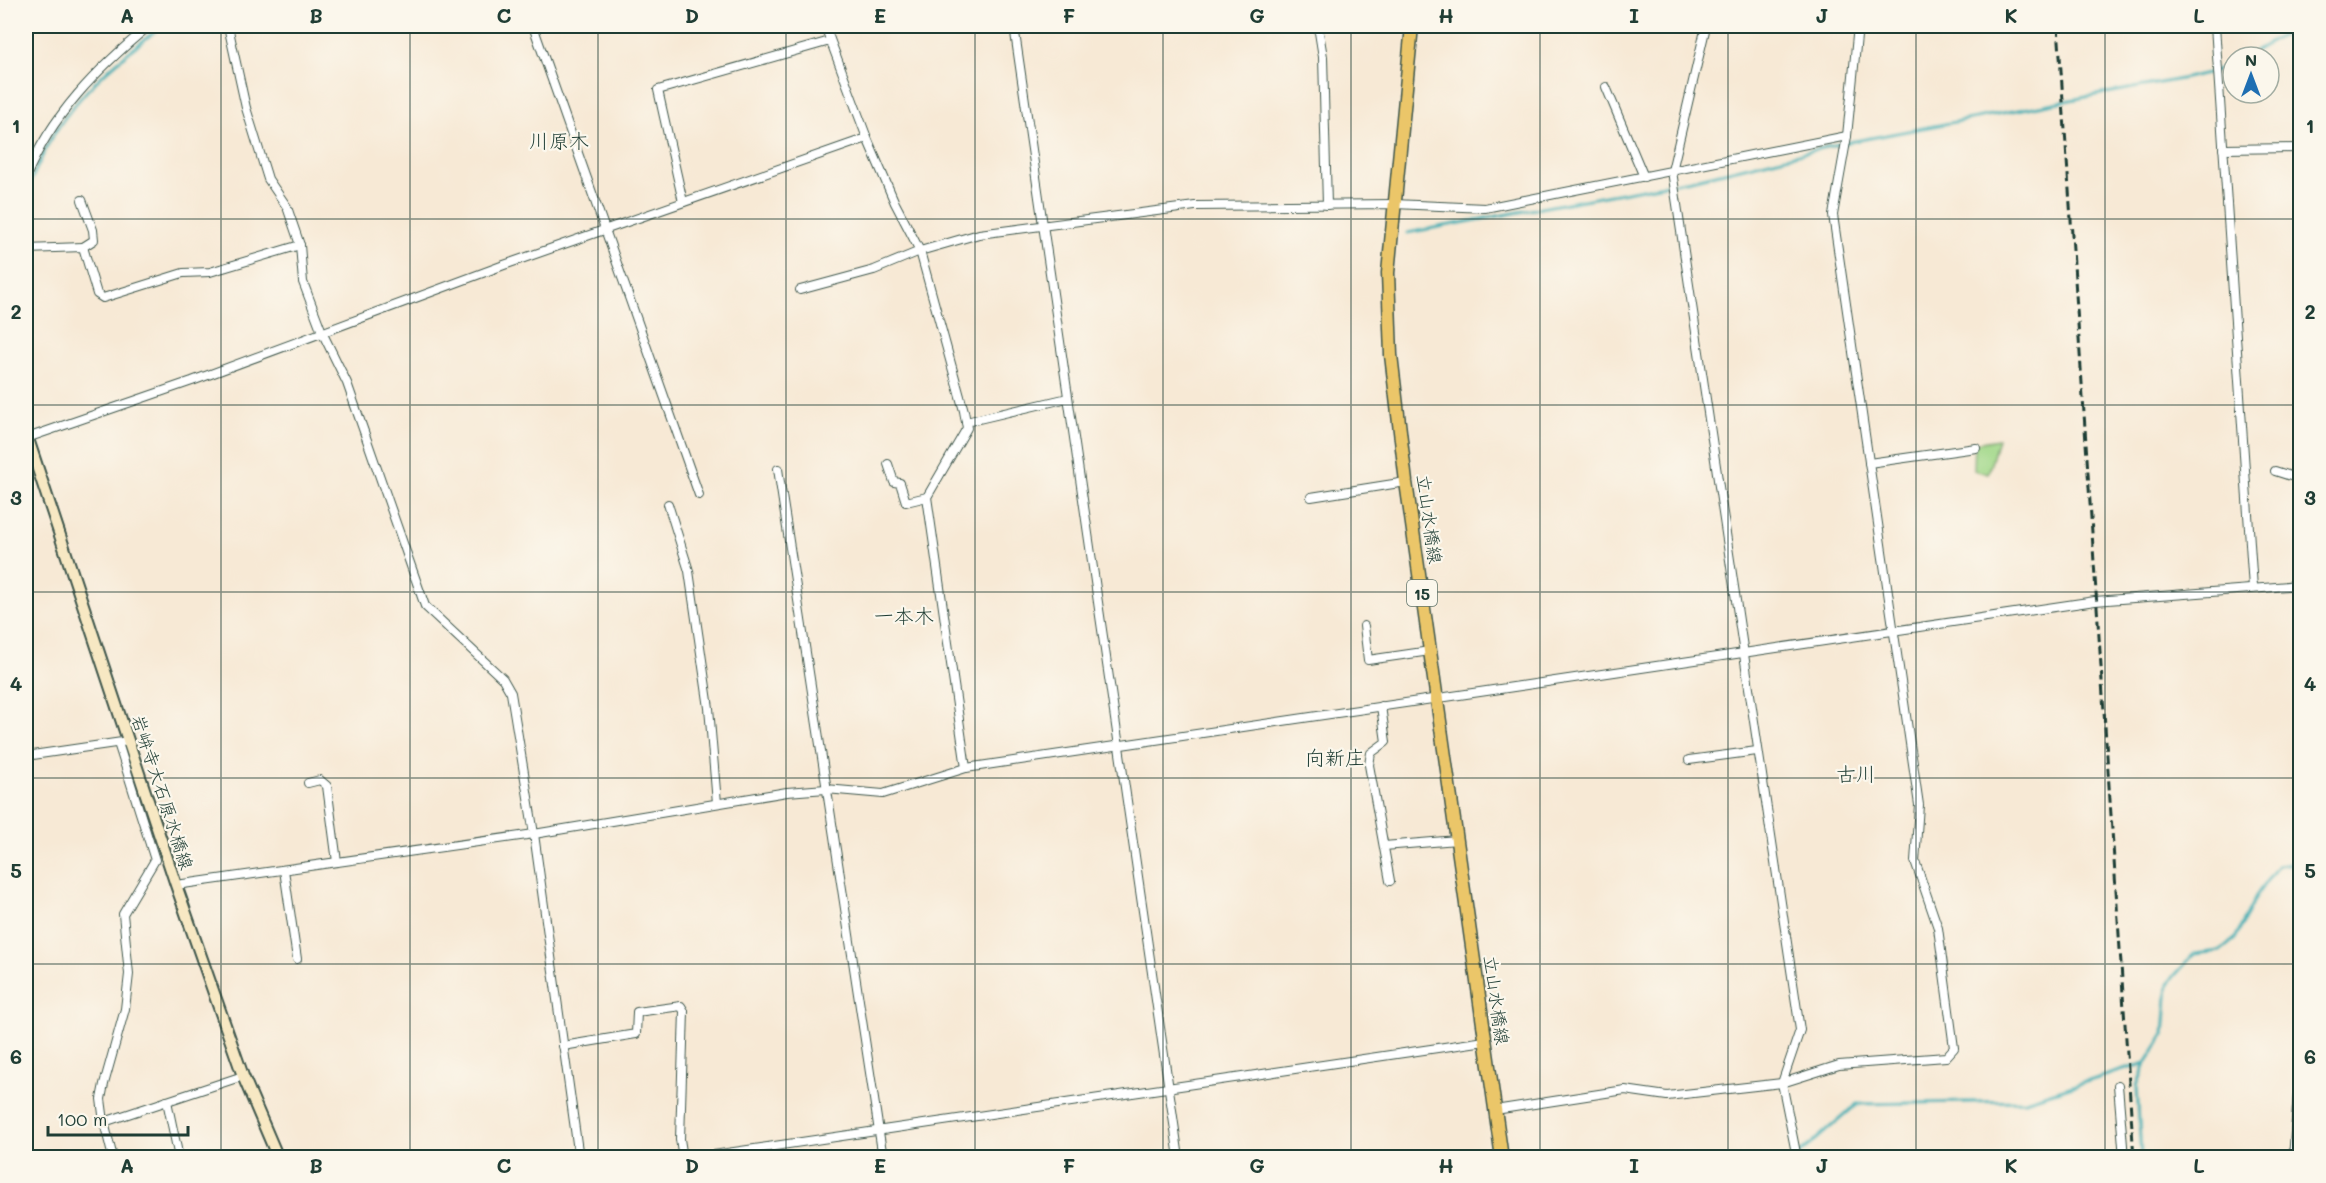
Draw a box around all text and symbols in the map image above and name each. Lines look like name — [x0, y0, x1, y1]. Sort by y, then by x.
text: A — [120, 2, 134, 28]
text: B — [309, 2, 323, 28]
text: C — [497, 2, 512, 28]
text: D — [685, 2, 699, 28]
text: E — [874, 2, 886, 28]
text: F — [1063, 2, 1076, 28]
text: G — [1249, 2, 1265, 28]
text: H — [1438, 2, 1454, 28]
text: I — [1629, 2, 1639, 28]
text: J — [1815, 2, 1829, 28]
text: K — [2004, 2, 2018, 28]
text: L — [2193, 2, 2205, 28]
north arrow — [2221, 45, 2281, 105]
text: N — [2245, 49, 2257, 70]
text: 1 — [12, 112, 20, 138]
text: 1 — [2306, 112, 2314, 138]
district label: 川原木 — [529, 127, 589, 153]
text: 2 — [10, 298, 22, 324]
text: 2 — [2304, 298, 2316, 324]
street label: 立山水橋線 — [1412, 473, 1448, 565]
text: 3 — [10, 484, 22, 510]
text: 3 — [2304, 484, 2316, 510]
road number: 15 — [1407, 580, 1437, 606]
district label: 一本木 — [874, 602, 934, 628]
text: 4 — [10, 670, 23, 696]
text: 4 — [2304, 670, 2317, 696]
street label: 岩峅寺大石原水橋線 — [127, 711, 199, 873]
district label: 向新庄 — [1305, 744, 1365, 770]
district label: 古川 — [1836, 760, 1876, 786]
text: 5 — [10, 857, 22, 883]
text: 5 — [2304, 857, 2316, 883]
street label: 立山水橋線 — [1479, 954, 1515, 1046]
text: 6 — [10, 1043, 22, 1069]
text: 6 — [2304, 1043, 2316, 1069]
scale bar — [48, 1099, 188, 1137]
text: 100 m — [57, 1107, 107, 1131]
text: A — [120, 1152, 134, 1178]
text: B — [309, 1152, 323, 1178]
text: C — [497, 1152, 512, 1178]
text: D — [685, 1152, 699, 1178]
text: E — [874, 1152, 886, 1178]
text: F — [1063, 1152, 1076, 1178]
text: G — [1249, 1152, 1265, 1178]
text: H — [1438, 1152, 1454, 1178]
text: I — [1629, 1152, 1639, 1178]
text: J — [1815, 1152, 1829, 1178]
text: K — [2004, 1152, 2018, 1178]
text: L — [2193, 1152, 2205, 1178]

